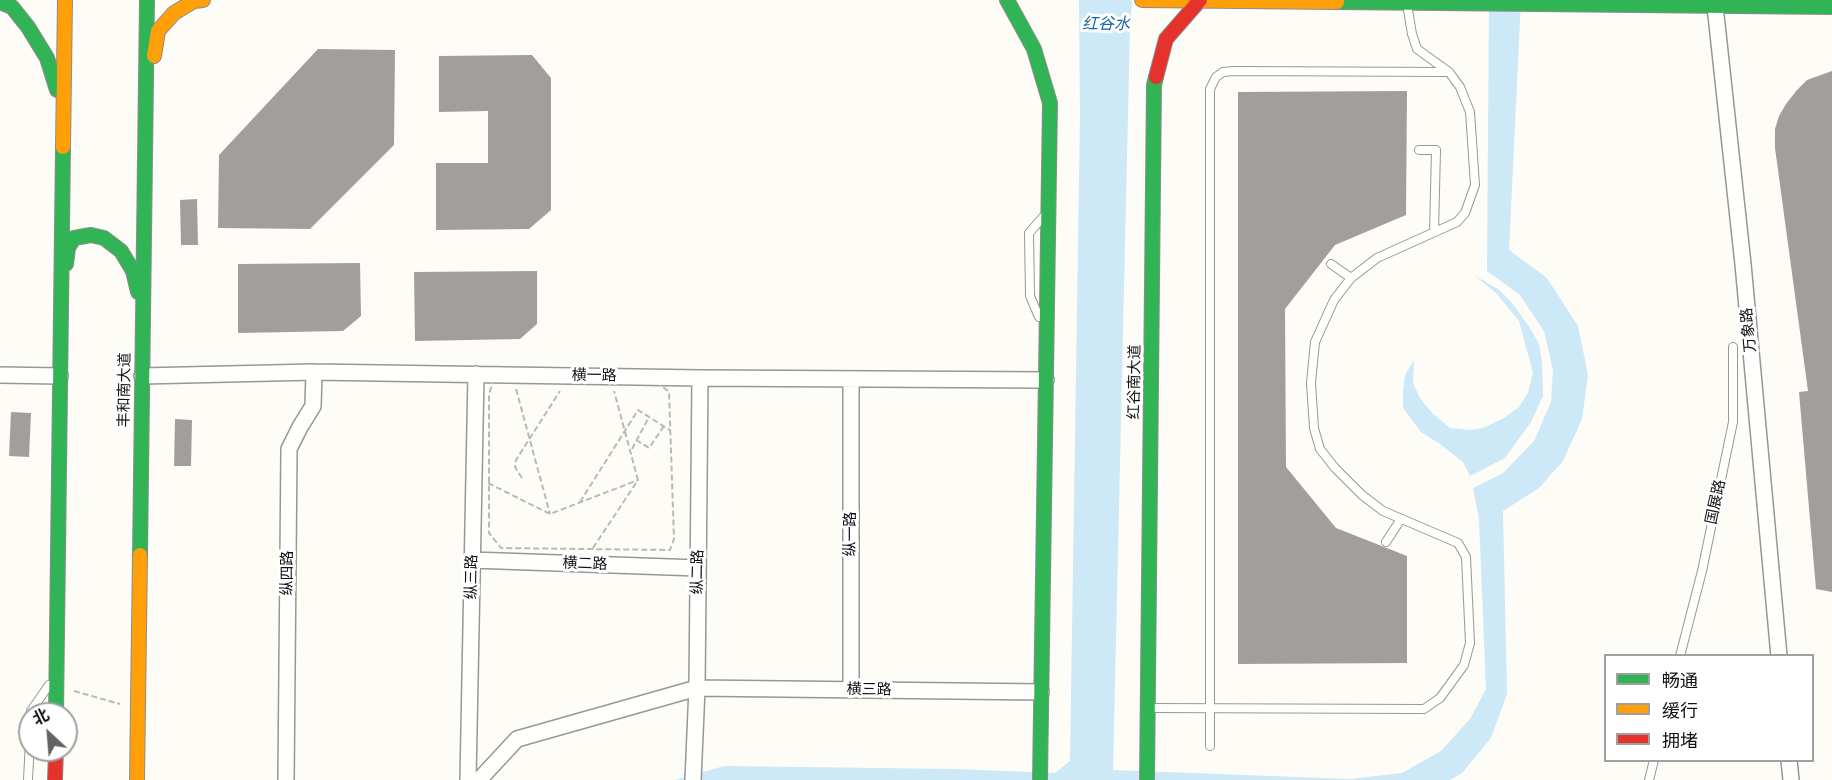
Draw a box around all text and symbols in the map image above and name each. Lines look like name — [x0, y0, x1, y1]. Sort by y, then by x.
water label: 红谷水 — [1082, 15, 1130, 35]
street label: 万象路 — [1738, 307, 1760, 353]
street label: 红谷南大道 — [1125, 344, 1145, 420]
street label: 丰和南大道 — [115, 352, 135, 428]
street label: 横一路 — [571, 367, 617, 385]
street label: 国展路 — [1703, 478, 1729, 526]
street label: 纵一路 — [842, 512, 860, 556]
street label: 纵二路 — [689, 549, 707, 595]
street label: 纵四路 — [279, 551, 297, 595]
street label: 纵三路 — [463, 554, 481, 600]
street label: 横二路 — [562, 554, 608, 574]
legend — [1604, 654, 1814, 762]
text: 畅通 — [1662, 670, 1698, 692]
street label: 横三路 — [846, 681, 892, 699]
text: 缓行 — [1662, 700, 1698, 722]
north arrow — [18, 702, 78, 762]
text: 北 — [29, 705, 52, 729]
text: 拥堵 — [1662, 730, 1698, 752]

